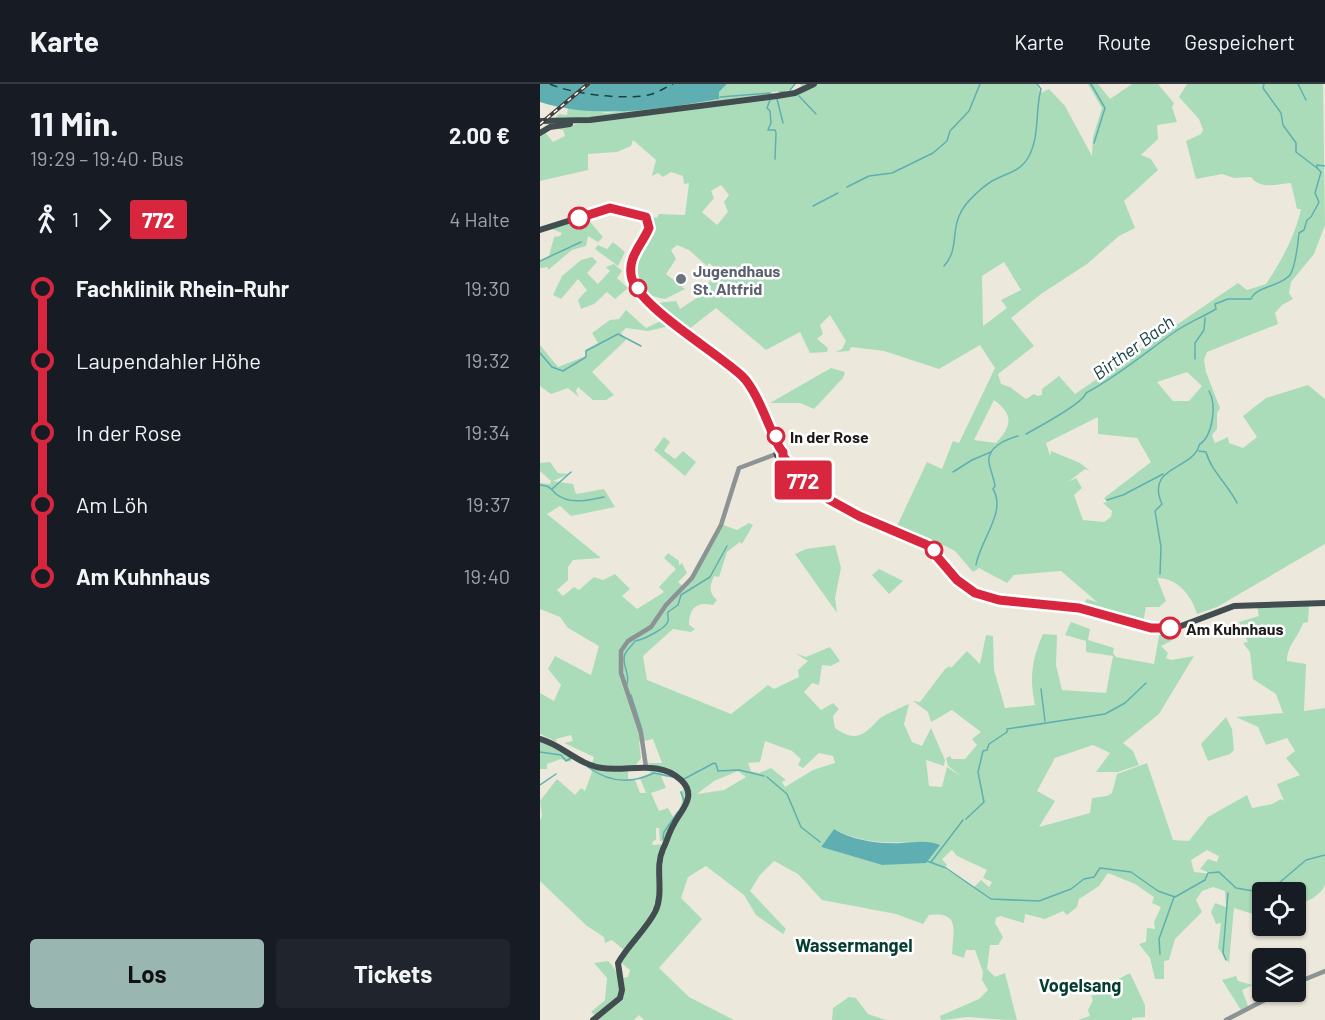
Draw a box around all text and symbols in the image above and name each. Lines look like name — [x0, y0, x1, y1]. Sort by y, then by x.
text: Karte — [30, 24, 99, 58]
text: Karte — [1014, 29, 1064, 54]
text: Route — [1097, 29, 1151, 54]
text: Gespeichert — [1184, 29, 1295, 54]
text: 11 Min. — [30, 103, 119, 143]
text: 2.00 € — [449, 122, 510, 148]
text: 19:29 – 19:40 · Bus — [30, 146, 184, 170]
icon: walk — [30, 203, 63, 236]
icon: forward — [88, 203, 121, 236]
text: 1 — [72, 207, 79, 231]
text: 772 — [142, 207, 175, 232]
text: 4 Halte — [449, 207, 510, 231]
unlabelled marker — [568, 207, 590, 229]
place label: Jugendhaus St. Altfrid — [693, 261, 780, 298]
marker: Jugendhaus St. Altfrid — [674, 272, 688, 286]
text: Fachklinik Rhein-Ruhr — [76, 275, 289, 301]
text: 19:30 — [464, 276, 510, 300]
unlabelled marker — [629, 279, 647, 297]
water label: Birther Bach — [1088, 310, 1178, 384]
text: Laupendahler Höhe — [76, 347, 261, 373]
text: 19:32 — [465, 348, 510, 372]
text: In der Rose — [76, 419, 182, 445]
text: 19:34 — [464, 420, 510, 444]
marker: In der Rose — [767, 427, 785, 445]
place label: In der Rose — [790, 427, 869, 446]
line badge: 772 — [768, 460, 838, 500]
text: 772 — [787, 468, 819, 493]
text: Am Löh — [76, 491, 148, 517]
text: 19:37 — [466, 492, 510, 516]
unlabelled marker — [925, 541, 943, 559]
text: Am Kuhnhaus — [76, 563, 210, 589]
text: 19:40 — [463, 564, 510, 588]
marker: Am Kuhnhaus — [1159, 617, 1181, 639]
place label: Am Kuhnhaus — [1186, 619, 1283, 638]
map controls — [1252, 882, 1306, 1002]
button: locate — [1252, 882, 1306, 936]
district label: Wassermangel — [795, 934, 913, 956]
button: Los — [30, 939, 264, 1008]
button: Tickets — [276, 939, 510, 1008]
button: layers — [1252, 948, 1306, 1002]
district label: Vogelsang — [1039, 974, 1121, 996]

